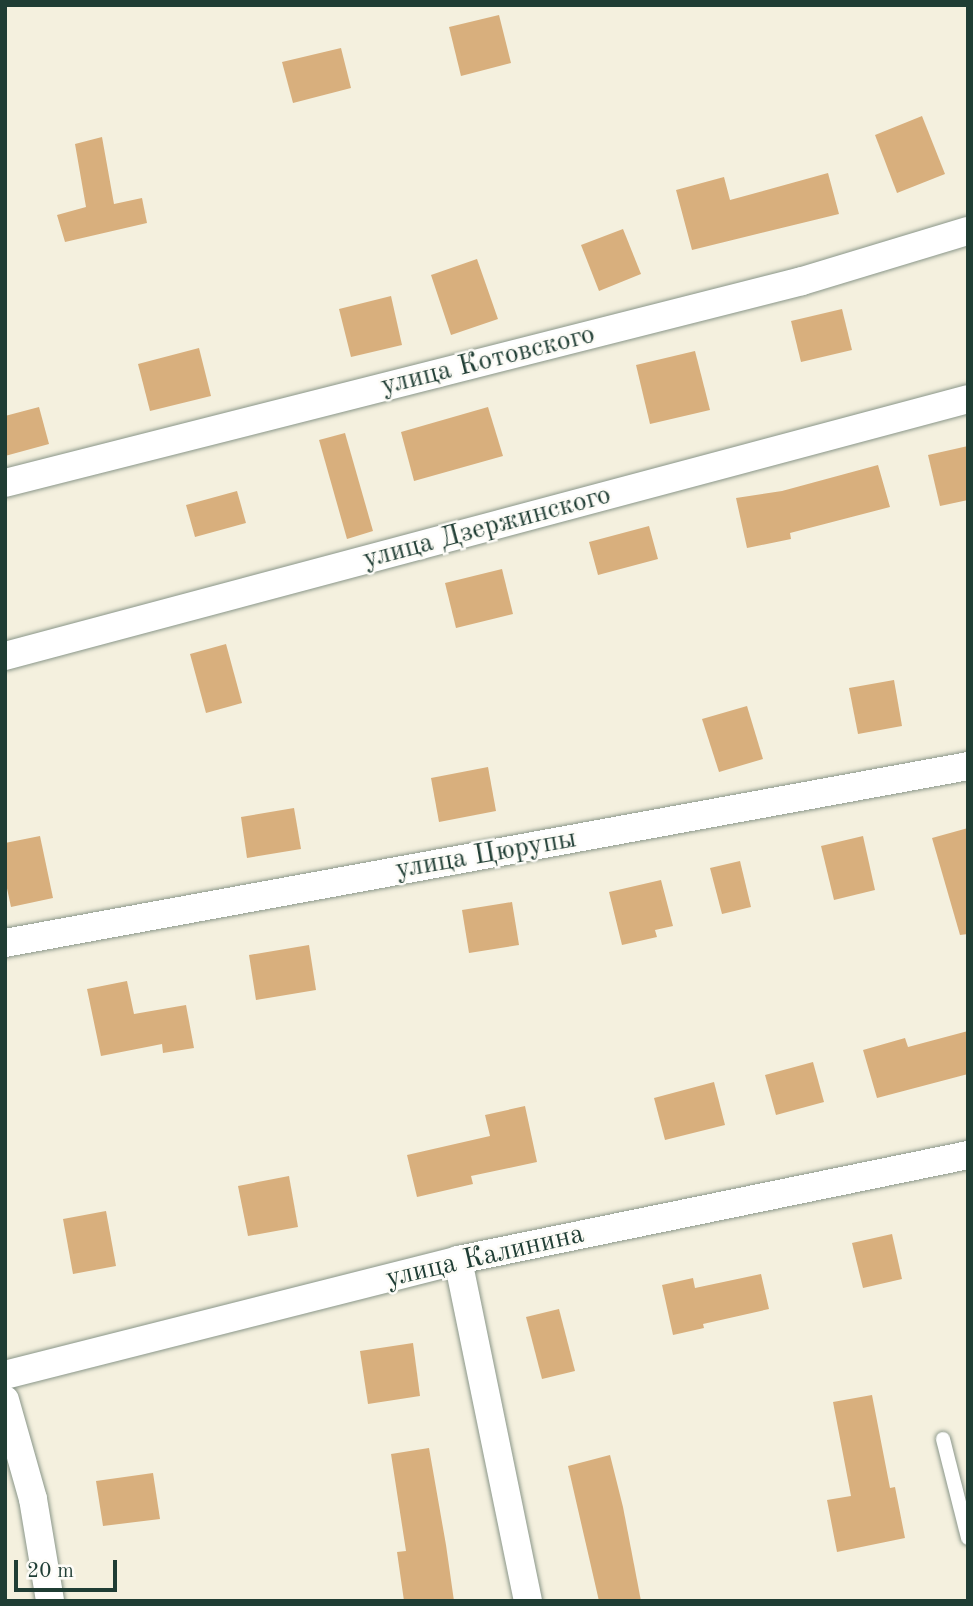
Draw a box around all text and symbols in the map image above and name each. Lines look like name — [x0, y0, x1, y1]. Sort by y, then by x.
street label: улица Котовского — [378, 318, 598, 404]
street label: улица Дзержинского — [359, 479, 615, 577]
street label: улица Цюрупы — [393, 823, 579, 887]
street label: улица Калинина — [383, 1218, 587, 1296]
scale bar — [18, 1546, 121, 1590]
text: 20 m — [27, 1561, 74, 1582]

